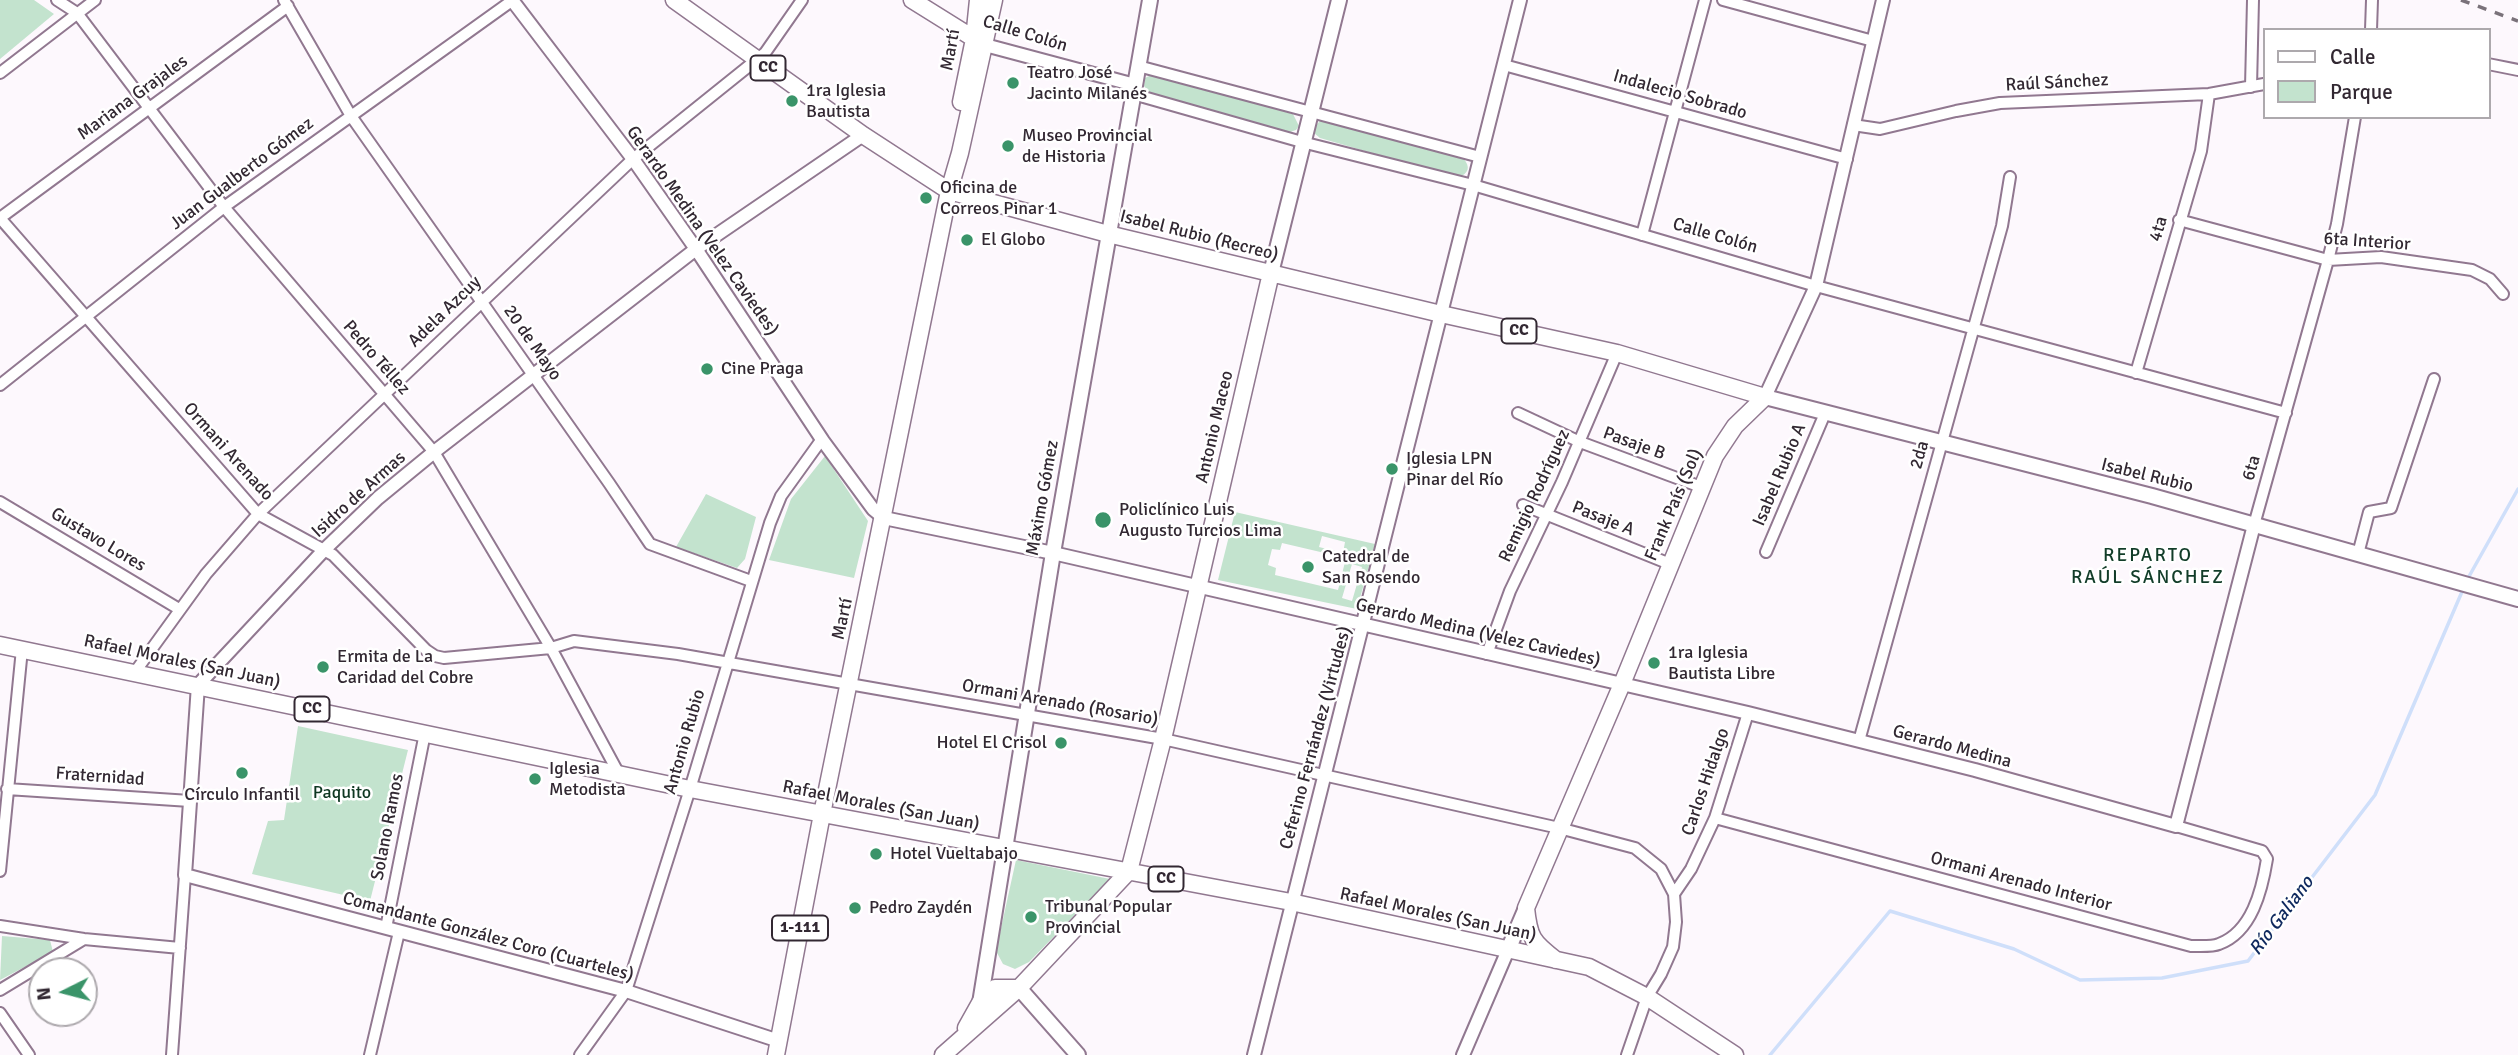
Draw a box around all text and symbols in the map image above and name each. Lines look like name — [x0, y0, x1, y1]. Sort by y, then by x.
street label: Calle Colón — [980, 11, 1070, 57]
street label: Martí — [937, 27, 965, 73]
legend — [2262, 28, 2490, 119]
text: Calle — [2330, 44, 2376, 70]
street label: Mariana Grajales — [74, 51, 192, 145]
road number: CC — [750, 55, 786, 80]
place label: Teatro José Jacinto Milanés — [1027, 62, 1147, 104]
street label: Indalecio Sobrado — [1611, 66, 1749, 124]
street label: Raúl Sánchez — [2005, 70, 2109, 96]
marker: Teatro José Jacinto Milanés — [1005, 75, 1021, 91]
text: Parque — [2330, 79, 2393, 105]
place label: 1ra Iglesia Bautista — [806, 80, 886, 122]
marker: 1ra Iglesia Bautista — [784, 93, 800, 109]
street label: Juan Gualberto Gómez — [166, 113, 318, 235]
street label: Gerardo Medina (Velez Caviedes) — [621, 122, 783, 340]
place label: Museo Provincial de Historia — [1022, 125, 1153, 168]
marker: Museo Provincial de Historia — [1000, 138, 1016, 154]
place label: Oficina de Correos Pinar 1 — [940, 177, 1058, 220]
marker: Oficina de Correos Pinar 1 — [918, 190, 934, 206]
street label: Isabel Rubio (Recreo) — [1117, 206, 1281, 266]
street label: Calle Colón — [1670, 214, 1760, 258]
street label: 4ta — [2145, 214, 2173, 244]
street label: 6ta Interior — [2323, 228, 2411, 256]
place label: El Globo — [981, 229, 1045, 251]
marker: El Globo — [959, 232, 975, 248]
street label: Adela Azcuy — [404, 272, 486, 352]
street label: 20 de Mayo — [498, 301, 566, 385]
street label: Pedro Téllez — [338, 316, 414, 400]
road number: CC — [1502, 318, 1536, 344]
place label: Cine Praga — [721, 358, 804, 380]
marker: Cine Praga — [699, 361, 715, 377]
street label: Antonio Maceo — [1192, 369, 1238, 485]
street label: Ormani Arenado — [178, 398, 278, 506]
street label: Isabel Rubio A — [1749, 421, 1811, 529]
street label: Pasaje B — [1600, 423, 1668, 465]
street label: Remigio Rodríguez — [1495, 426, 1575, 566]
street label: 2da — [1906, 438, 1934, 472]
street label: Máximo Gómez — [1022, 439, 1064, 557]
street label: Frank País (Sol) — [1641, 446, 1707, 564]
street label: Isidro de Armas — [308, 447, 410, 543]
place label: Iglesia LPN Pinar del Río — [1406, 448, 1503, 490]
street label: 6ta — [2238, 453, 2266, 483]
street label: Isabel Rubio — [2099, 454, 2195, 498]
marker: Iglesia LPN Pinar del Río — [1384, 461, 1400, 477]
street label: Pasaje A — [1569, 497, 1637, 541]
place label: Policlínico Luis Augusto Turcios Lima — [1119, 499, 1282, 542]
street label: Gustavo Lores — [47, 503, 149, 577]
marker: Policlínico Luis Augusto Turcios Lima — [1093, 510, 1113, 530]
district label: REPARTO RAÚL SÁNCHEZ — [2072, 545, 2224, 589]
place label: Catedral de San Rosendo — [1322, 546, 1420, 588]
marker: Catedral de San Rosendo — [1300, 559, 1316, 575]
street label: Gerardo Medina (Velez Caviedes) — [1353, 594, 1603, 672]
street label: Martí — [828, 596, 858, 642]
street label: Ceferino Fernández (Virtudes) — [1276, 624, 1356, 852]
street label: Rafael Morales (San Juan) — [82, 631, 282, 693]
place label: 1ra Iglesia Bautista Libre — [1668, 642, 1775, 684]
place label: Ermita de La Caridad del Cobre — [337, 646, 473, 688]
marker: 1ra Iglesia Bautista Libre — [1646, 655, 1662, 671]
marker: Ermita de La Caridad del Cobre — [315, 659, 331, 675]
street label: Ormani Arenado (Rosario) — [960, 675, 1160, 731]
street label: Antonio Rubio — [660, 687, 710, 797]
road number: CC — [294, 696, 330, 722]
street label: Gerardo Medina — [1890, 721, 2014, 773]
street label: Carlos Hidalgo — [1677, 725, 1735, 839]
place label: Hotel El Crisol — [937, 732, 1047, 754]
marker: Hotel El Crisol — [1053, 735, 1069, 751]
place label: Iglesia Metodista — [549, 758, 626, 800]
street label: Fraternidad — [55, 763, 145, 791]
marker: Círculo Infantil — [234, 765, 250, 781]
marker: Iglesia Metodista — [527, 771, 543, 787]
street label: Solano Ramos — [367, 772, 409, 882]
street label: Rafael Morales (San Juan) — [781, 776, 981, 836]
park label: Paquito — [313, 782, 371, 804]
place label: Círculo Infantil — [184, 784, 300, 806]
place label: Hotel Vueltabajo — [890, 843, 1018, 865]
marker: Hotel Vueltabajo — [868, 846, 884, 862]
street label: Ormani Arenado Interior — [1928, 847, 2114, 917]
road number: CC — [1148, 866, 1184, 892]
water label: Río Galiano — [2245, 872, 2319, 960]
street label: Rafael Morales (San Juan) — [1338, 884, 1538, 946]
street label: Comandante González Coro (Cuarteles) — [340, 888, 636, 986]
place label: Tribunal Popular Provincial — [1045, 896, 1172, 939]
place label: Pedro Zaydén — [869, 897, 972, 919]
marker: Pedro Zaydén — [847, 900, 863, 916]
marker: Tribunal Popular Provincial — [1023, 909, 1039, 925]
road number: 1-111 — [772, 916, 828, 940]
north arrow — [28, 957, 98, 1027]
text: N — [31, 986, 57, 1002]

